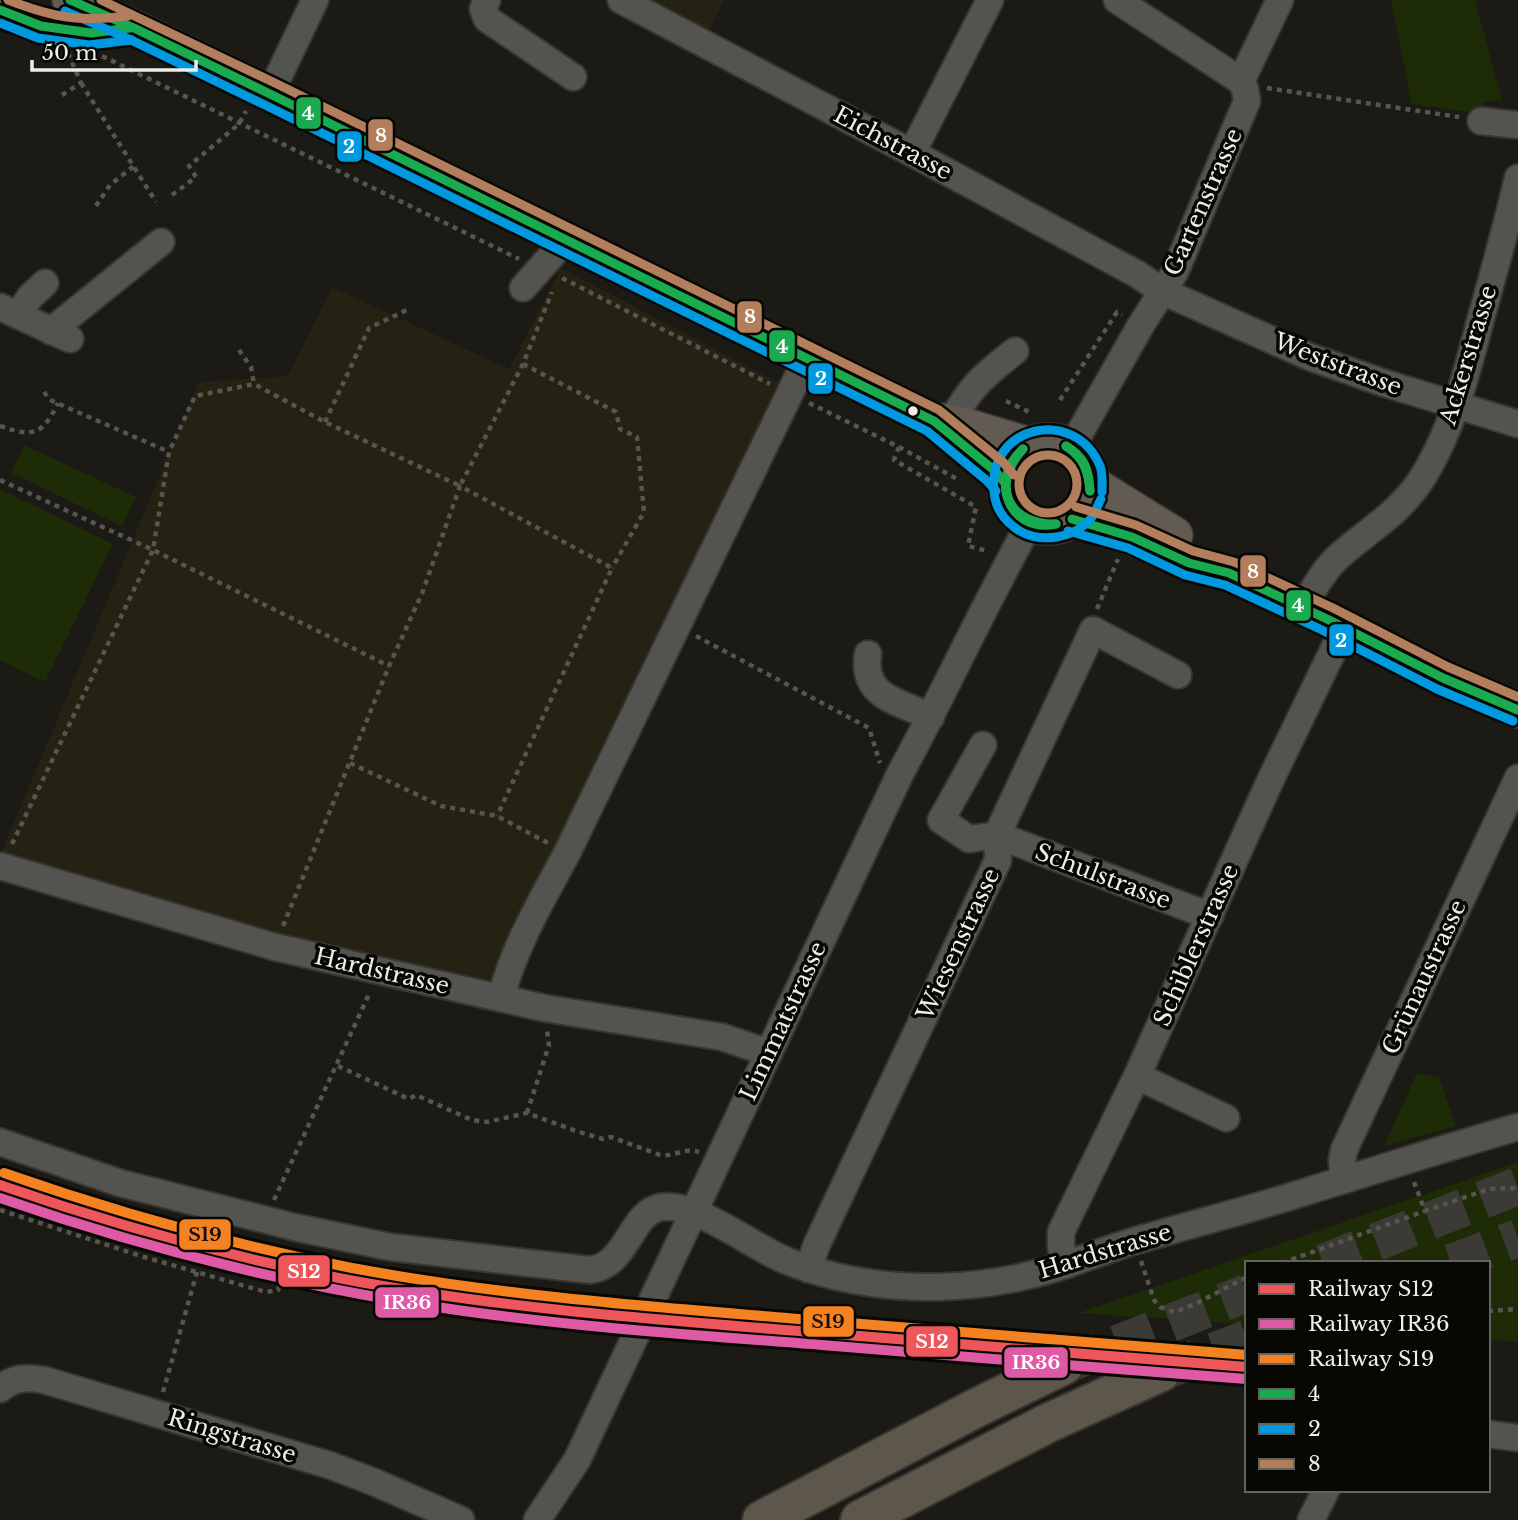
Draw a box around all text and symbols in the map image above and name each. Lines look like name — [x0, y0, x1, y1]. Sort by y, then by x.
scale bar — [32, 28, 196, 72]
text: 50 m — [42, 40, 98, 66]
line badge: 4 — [295, 96, 322, 130]
street label: Eichstrasse — [829, 100, 957, 186]
text: 4 — [302, 102, 314, 125]
line badge: 8 — [367, 118, 394, 152]
text: 8 — [375, 124, 387, 147]
street label: Gartenstrasse — [1158, 124, 1248, 280]
line badge: 2 — [336, 130, 363, 163]
text: 2 — [343, 135, 355, 158]
street label: Ackerstrasse — [1433, 282, 1502, 429]
line badge: 8 — [736, 300, 763, 334]
text: 8 — [744, 305, 756, 328]
street label: Weststrasse — [1269, 326, 1406, 401]
line badge: 4 — [768, 329, 796, 363]
text: 4 — [776, 335, 788, 358]
line badge: 2 — [807, 362, 834, 395]
text: 2 — [815, 367, 827, 390]
unlabelled marker — [906, 404, 920, 418]
line badge: 8 — [1239, 554, 1267, 588]
text: 8 — [1247, 560, 1259, 583]
line badge: 4 — [1285, 589, 1312, 622]
text: 4 — [1292, 594, 1304, 617]
line badge: 2 — [1328, 623, 1355, 657]
text: 2 — [1335, 629, 1347, 652]
street label: Schulstrasse — [1031, 837, 1175, 915]
street label: Schiblerstrasse — [1148, 860, 1244, 1030]
street label: Wiesenstrasse — [910, 864, 1005, 1025]
street label: Grünaustrasse — [1376, 895, 1472, 1059]
street label: Limmatstrasse — [734, 937, 832, 1105]
street label: Hardstrasse — [312, 942, 452, 1000]
line badge: S19 — [178, 1218, 232, 1251]
street label: Hardstrasse — [1035, 1218, 1175, 1284]
text: S19 — [188, 1223, 222, 1246]
line badge: S12 — [277, 1254, 331, 1288]
text: S12 — [287, 1260, 321, 1283]
legend — [1245, 1261, 1490, 1492]
text: Railway S12 — [1308, 1276, 1434, 1302]
line badge: IR36 — [374, 1286, 440, 1319]
text: IR36 — [383, 1291, 431, 1314]
line badge: S19 — [802, 1305, 855, 1338]
text: S19 — [811, 1310, 845, 1333]
text: Railway IR36 — [1308, 1311, 1449, 1337]
line badge: S12 — [905, 1325, 959, 1358]
text: S12 — [915, 1330, 949, 1353]
line badge: IR36 — [1003, 1346, 1069, 1379]
text: Railway S19 — [1308, 1346, 1434, 1372]
text: IR36 — [1012, 1351, 1060, 1374]
text: 4 — [1308, 1381, 1320, 1407]
street label: Ringstrasse — [165, 1403, 299, 1469]
text: 2 — [1308, 1416, 1321, 1442]
text: 8 — [1308, 1451, 1321, 1477]

